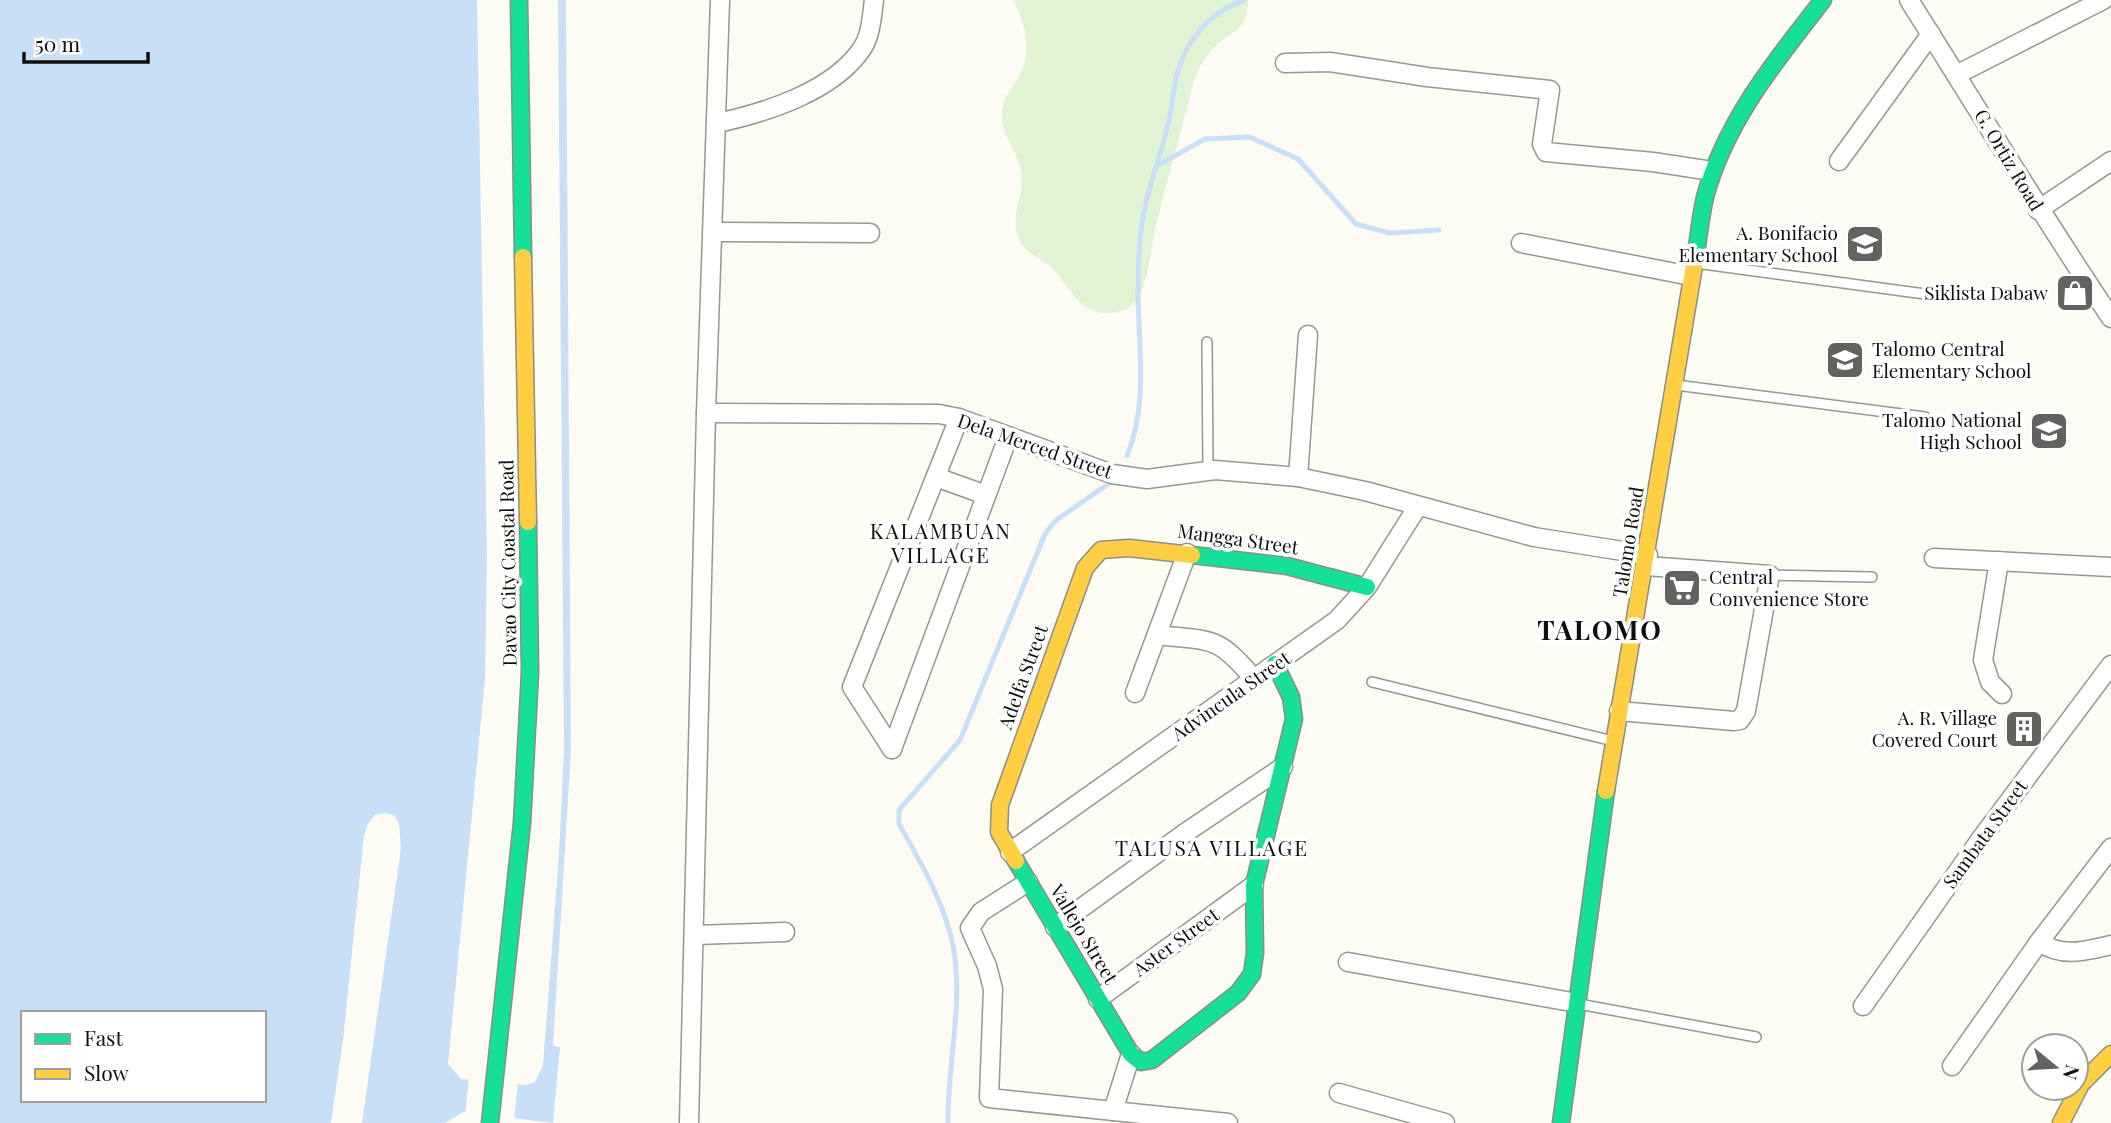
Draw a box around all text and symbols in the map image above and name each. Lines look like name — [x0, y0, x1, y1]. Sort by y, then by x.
scale bar — [24, 21, 149, 65]
text: 50 m — [35, 29, 81, 57]
street label: G. Ortiz Road — [1969, 104, 2051, 215]
place label: A. Bonifacio Elementary School — [1679, 219, 1839, 267]
school or university icon: A. Bonifacio Elementary School — [1844, 223, 1886, 265]
shop icon: Siklista Dabaw — [2054, 272, 2096, 314]
place label: Siklista Dabaw — [1924, 279, 2048, 305]
place label: Talomo Central Elementary School — [1872, 335, 2032, 383]
school or university icon: Talomo Central Elementary School — [1824, 339, 1866, 381]
street label: Dela Merced Street — [954, 406, 1117, 484]
place label: Talomo National High School — [1882, 406, 2023, 454]
school or university icon: Talomo National High School — [2028, 410, 2070, 452]
street label: Davao City Coastal Road — [492, 459, 522, 667]
street label: Talomo Road — [1605, 485, 1649, 599]
district label: KALAMBUAN VILLAGE — [870, 516, 1012, 568]
street label: Mangga Street — [1176, 517, 1301, 559]
place label: Central Convenience Store — [1709, 563, 1869, 611]
supermarket icon: Central Convenience Store — [1661, 567, 1703, 609]
district label: TALOMO — [1537, 612, 1663, 647]
street label: Adelfa Street — [991, 621, 1053, 733]
street label: Advincula Street — [1165, 644, 1295, 747]
place label: A. R. Village Covered Court — [1872, 704, 1997, 752]
building icon: A. R. Village Covered Court — [2003, 708, 2045, 750]
street label: Sambata Street — [1936, 774, 2033, 893]
district label: TALUSA VILLAGE — [1115, 833, 1309, 861]
street label: Vallejo Street — [1044, 878, 1125, 988]
street label: Aster Street — [1126, 901, 1224, 982]
legend — [21, 1011, 266, 1102]
text: Fast — [84, 1023, 123, 1051]
north arrow — [2020, 1032, 2090, 1102]
text: Slow — [84, 1058, 129, 1086]
text: N — [2058, 1062, 2087, 1083]

